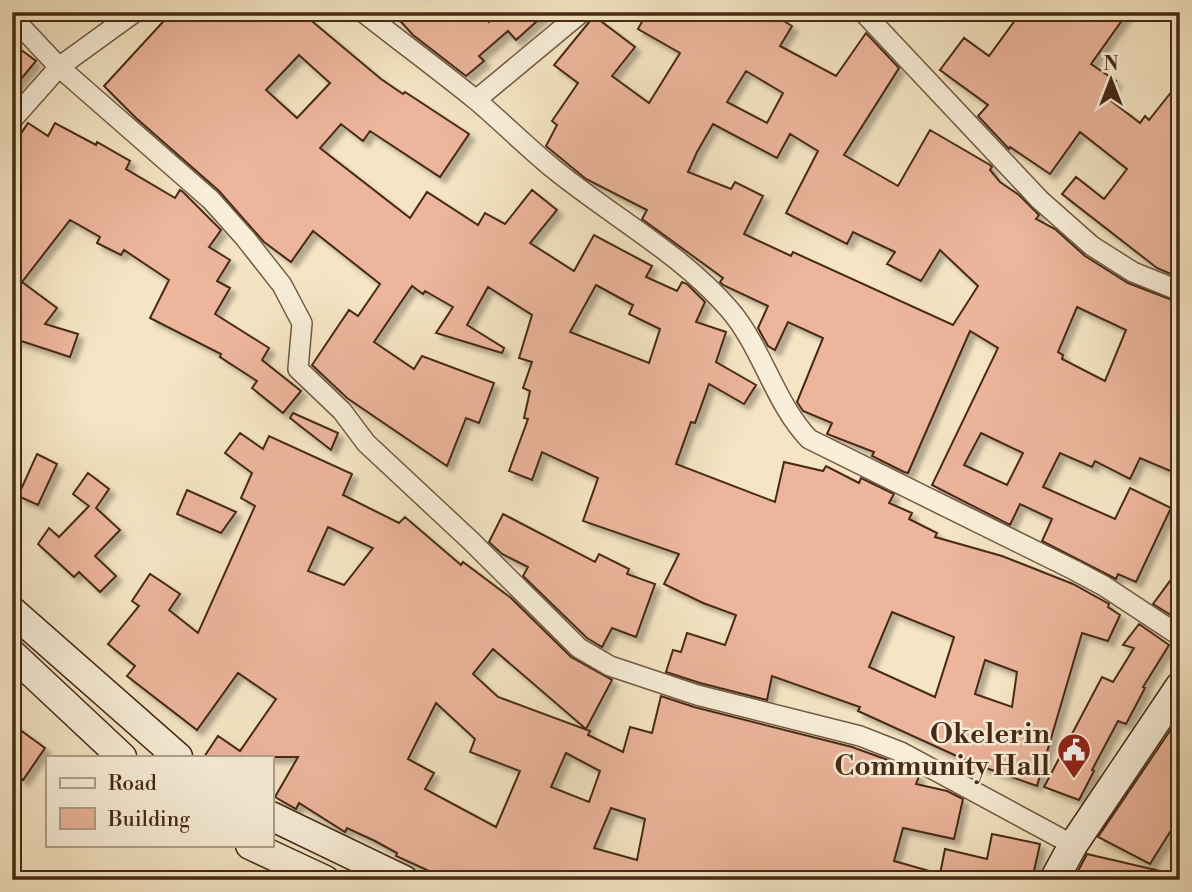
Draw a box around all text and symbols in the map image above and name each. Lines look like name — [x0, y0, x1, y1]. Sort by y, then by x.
north arrow — [1076, 46, 1146, 116]
text: N — [1103, 52, 1119, 76]
place label: Okelerin Community Hall — [834, 717, 1050, 784]
public building icon: Okelerin Community Hall — [1055, 731, 1093, 780]
legend — [46, 756, 273, 846]
text: Road — [108, 771, 157, 797]
text: Building — [107, 807, 190, 833]

